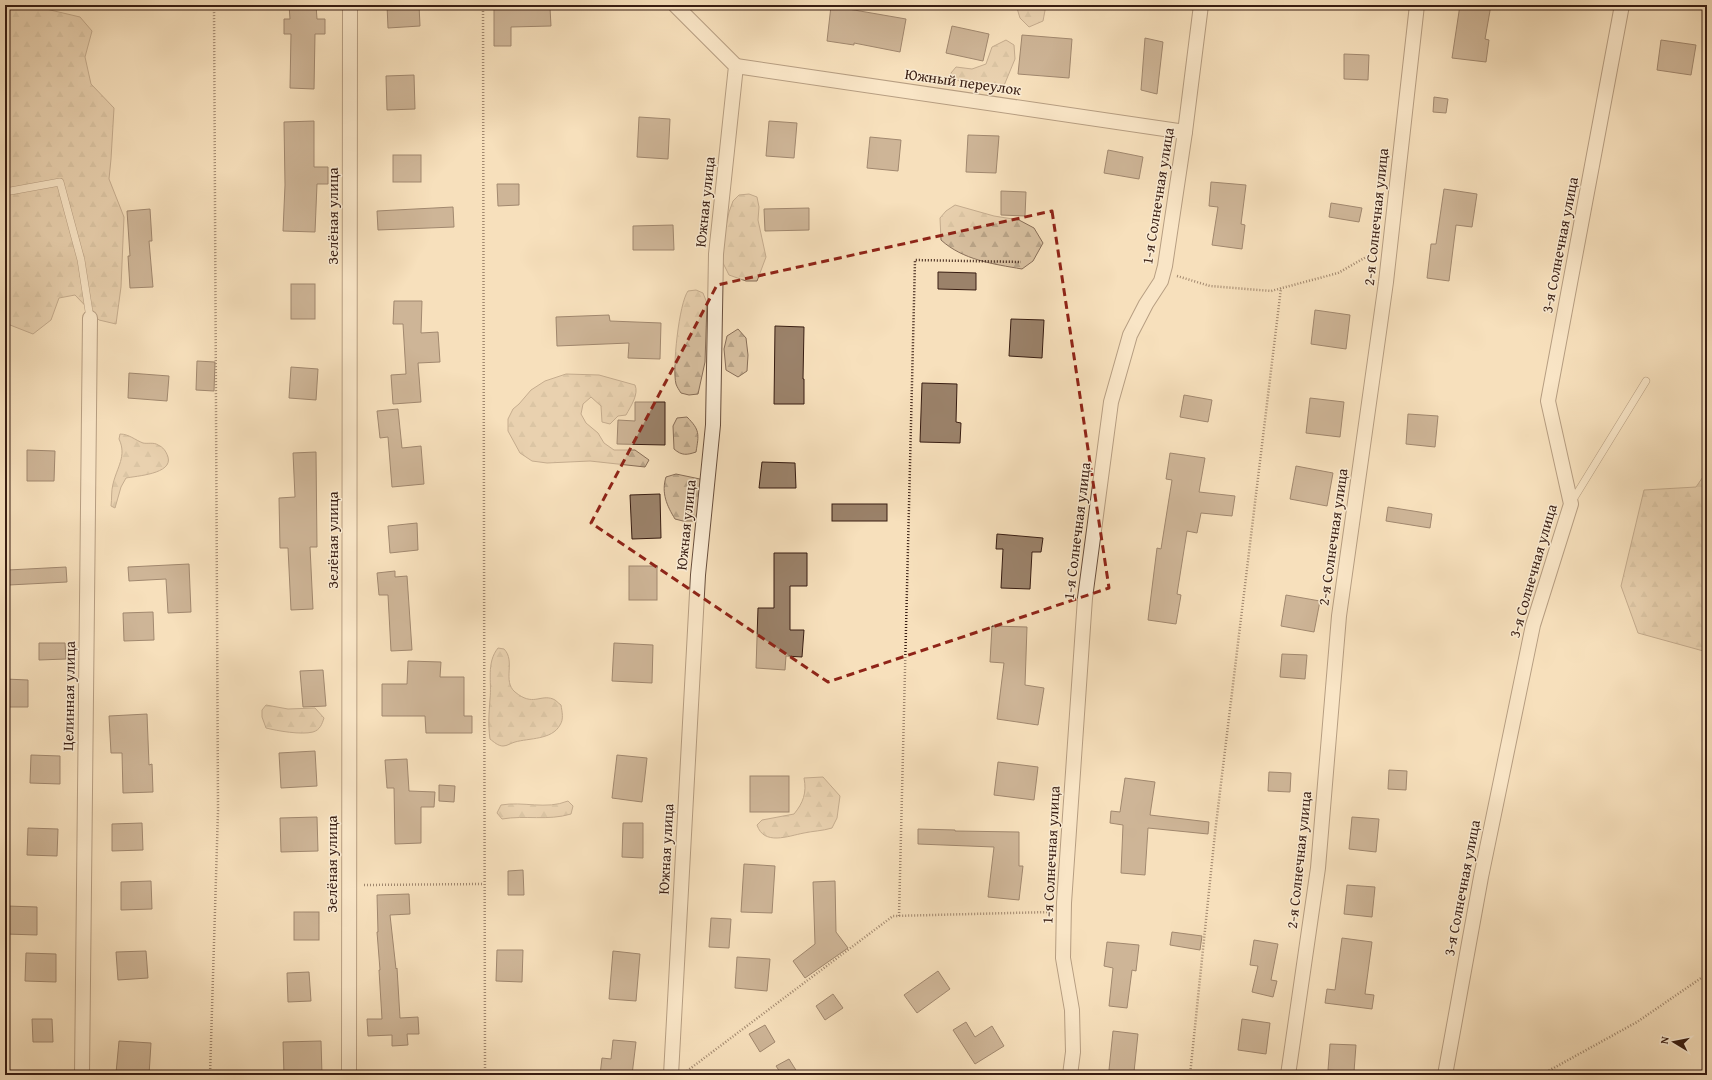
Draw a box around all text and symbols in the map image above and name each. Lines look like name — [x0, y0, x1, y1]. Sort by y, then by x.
street label: Южный переулок — [904, 63, 1023, 100]
street label: 1-я Солнечная улица — [1136, 125, 1179, 266]
street label: 2-я Солнечная улица — [1358, 146, 1393, 287]
street label: Южная улица — [689, 155, 720, 248]
street label: Зелёная улица — [322, 166, 343, 265]
street label: 3-я Солнечная улица — [1536, 174, 1583, 315]
street label: 1-я Солнечная улица — [1058, 460, 1095, 601]
street label: 2-я Солнечная улица — [1312, 466, 1353, 607]
street label: Южная улица — [670, 478, 701, 571]
street label: Зелёная улица — [322, 490, 343, 589]
street label: 3-я Солнечная улица — [1503, 501, 1562, 640]
street label: Целинная улица — [57, 640, 80, 751]
street label: 1-я Солнечная улица — [1036, 785, 1065, 925]
street label: 2-я Солнечная улица — [1281, 789, 1316, 930]
street label: Южная улица — [653, 802, 678, 895]
street label: Зелёная улица — [321, 814, 342, 913]
street label: 3-я Солнечная улица — [1438, 817, 1485, 958]
north arrow — [1654, 1022, 1694, 1062]
text: N — [1656, 1035, 1673, 1045]

